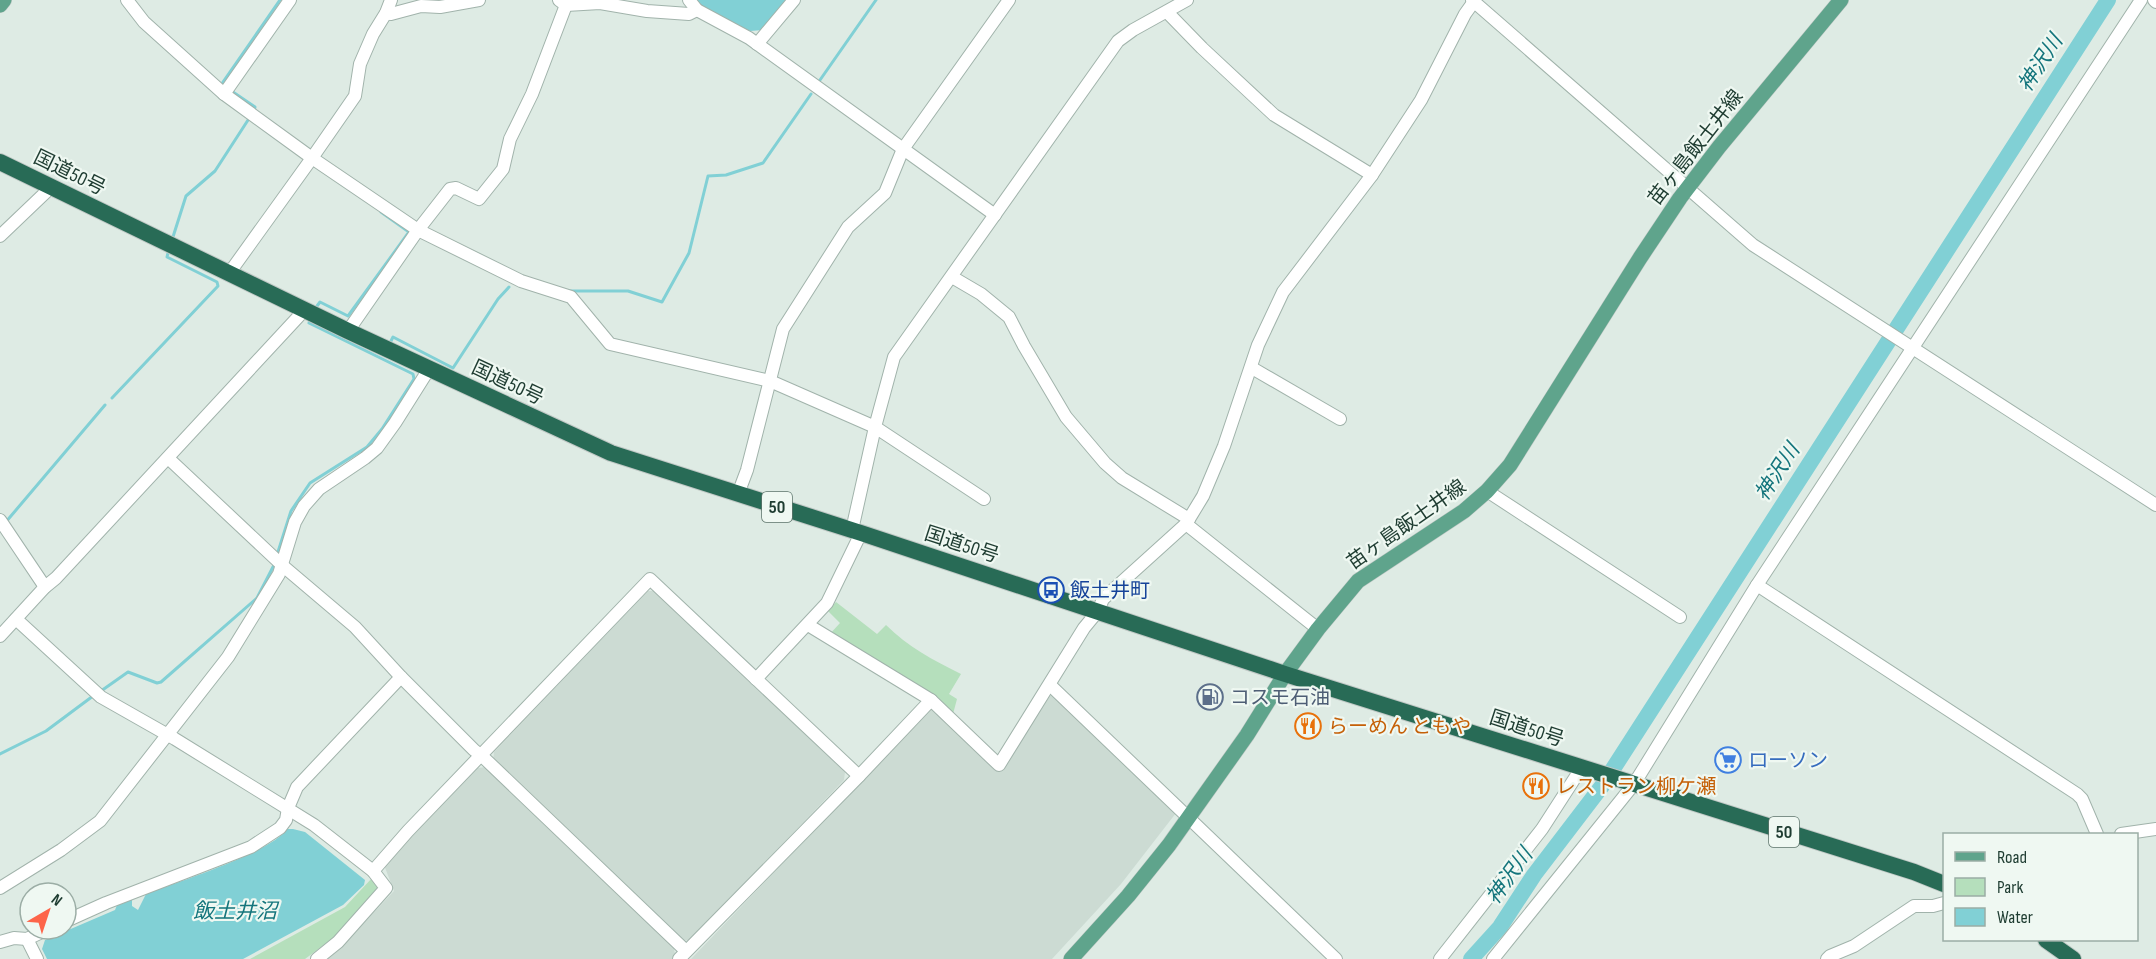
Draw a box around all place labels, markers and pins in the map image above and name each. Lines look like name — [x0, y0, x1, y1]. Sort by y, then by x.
bus stop icon: 飯土井町 — [1036, 575, 1066, 605]
place label: 飯土井町 — [1070, 579, 1150, 603]
fuel station icon: コスモ石油 — [1195, 682, 1225, 712]
place label: コスモ石油 — [1230, 686, 1330, 710]
restaurant icon: らーめん ともや — [1293, 711, 1323, 741]
place label: らーめん ともや — [1328, 715, 1471, 739]
supermarket icon: ローソン — [1713, 745, 1743, 775]
place label: ローソン — [1748, 749, 1828, 773]
restaurant icon: レストラン柳ケ瀬 — [1521, 771, 1551, 801]
place label: レストラン柳ケ瀬 — [1556, 775, 1716, 799]

